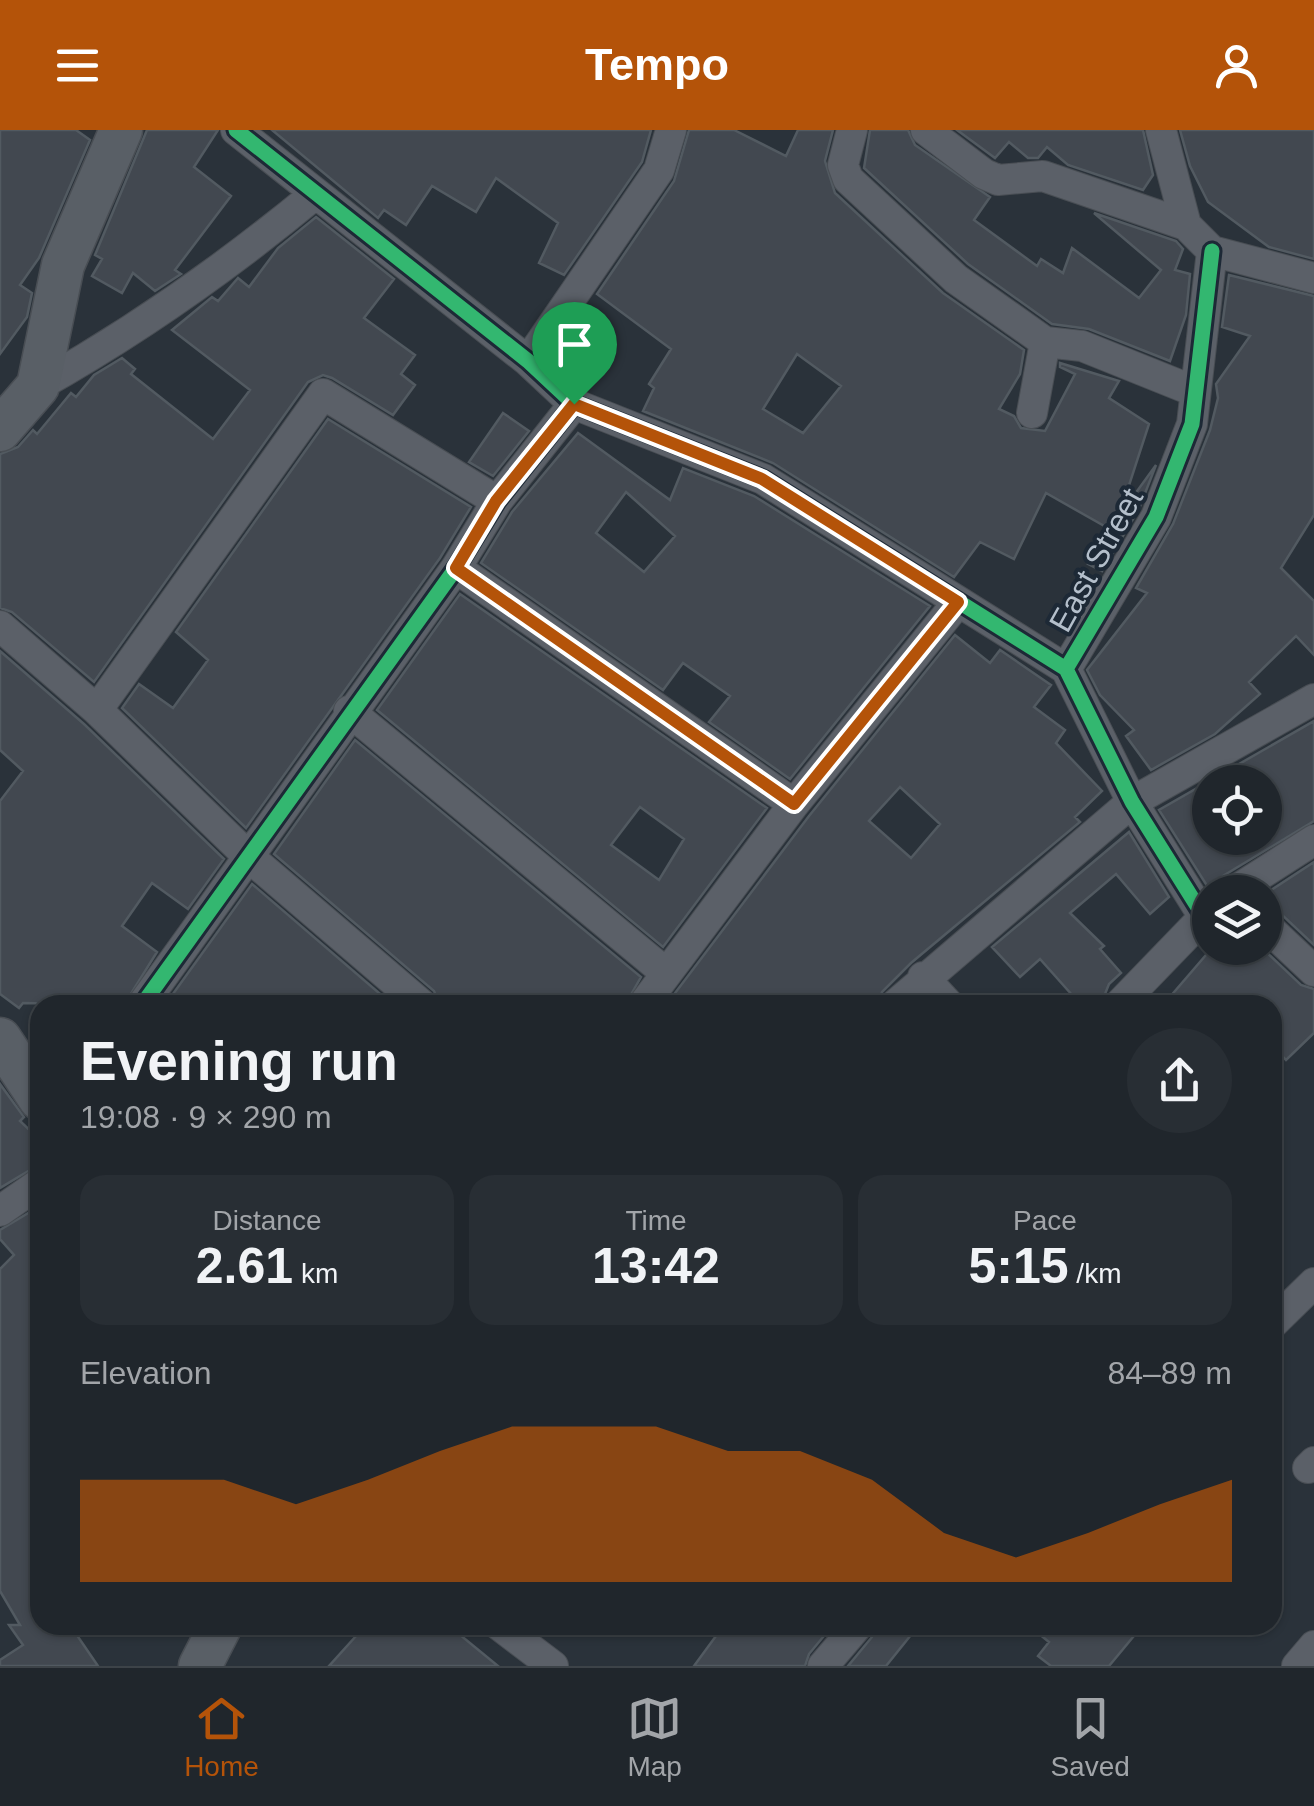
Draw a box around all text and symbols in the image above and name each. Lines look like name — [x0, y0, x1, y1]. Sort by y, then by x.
icon: menu — [50, 38, 105, 93]
icon: person — [1209, 38, 1264, 93]
text: Tempo — [585, 39, 729, 90]
pin — [532, 302, 617, 405]
icon: arrive — [547, 317, 602, 372]
street label: East Street — [1042, 482, 1150, 638]
map controls — [1192, 765, 1282, 965]
button: locate — [1192, 765, 1282, 855]
button: layers — [1192, 875, 1282, 965]
button: share — [1127, 1028, 1232, 1133]
text: Evening run — [80, 1030, 398, 1092]
text: 19:08 · 9 × 290 m — [80, 1099, 332, 1135]
text: Distance — [213, 1205, 321, 1236]
text: Time — [625, 1205, 687, 1236]
text: Pace — [1013, 1205, 1077, 1236]
text: 2.61 — [196, 1238, 293, 1294]
text: 13:42 — [592, 1238, 720, 1294]
text: 5:15 — [969, 1238, 1069, 1294]
text: km — [293, 1258, 338, 1289]
text: /km — [1069, 1258, 1121, 1289]
text: Elevation — [80, 1355, 212, 1391]
text: 84–89 m — [1107, 1355, 1232, 1391]
tab: Home — [184, 1691, 259, 1783]
tab: Map — [627, 1691, 682, 1783]
tab: Saved — [1050, 1691, 1130, 1783]

